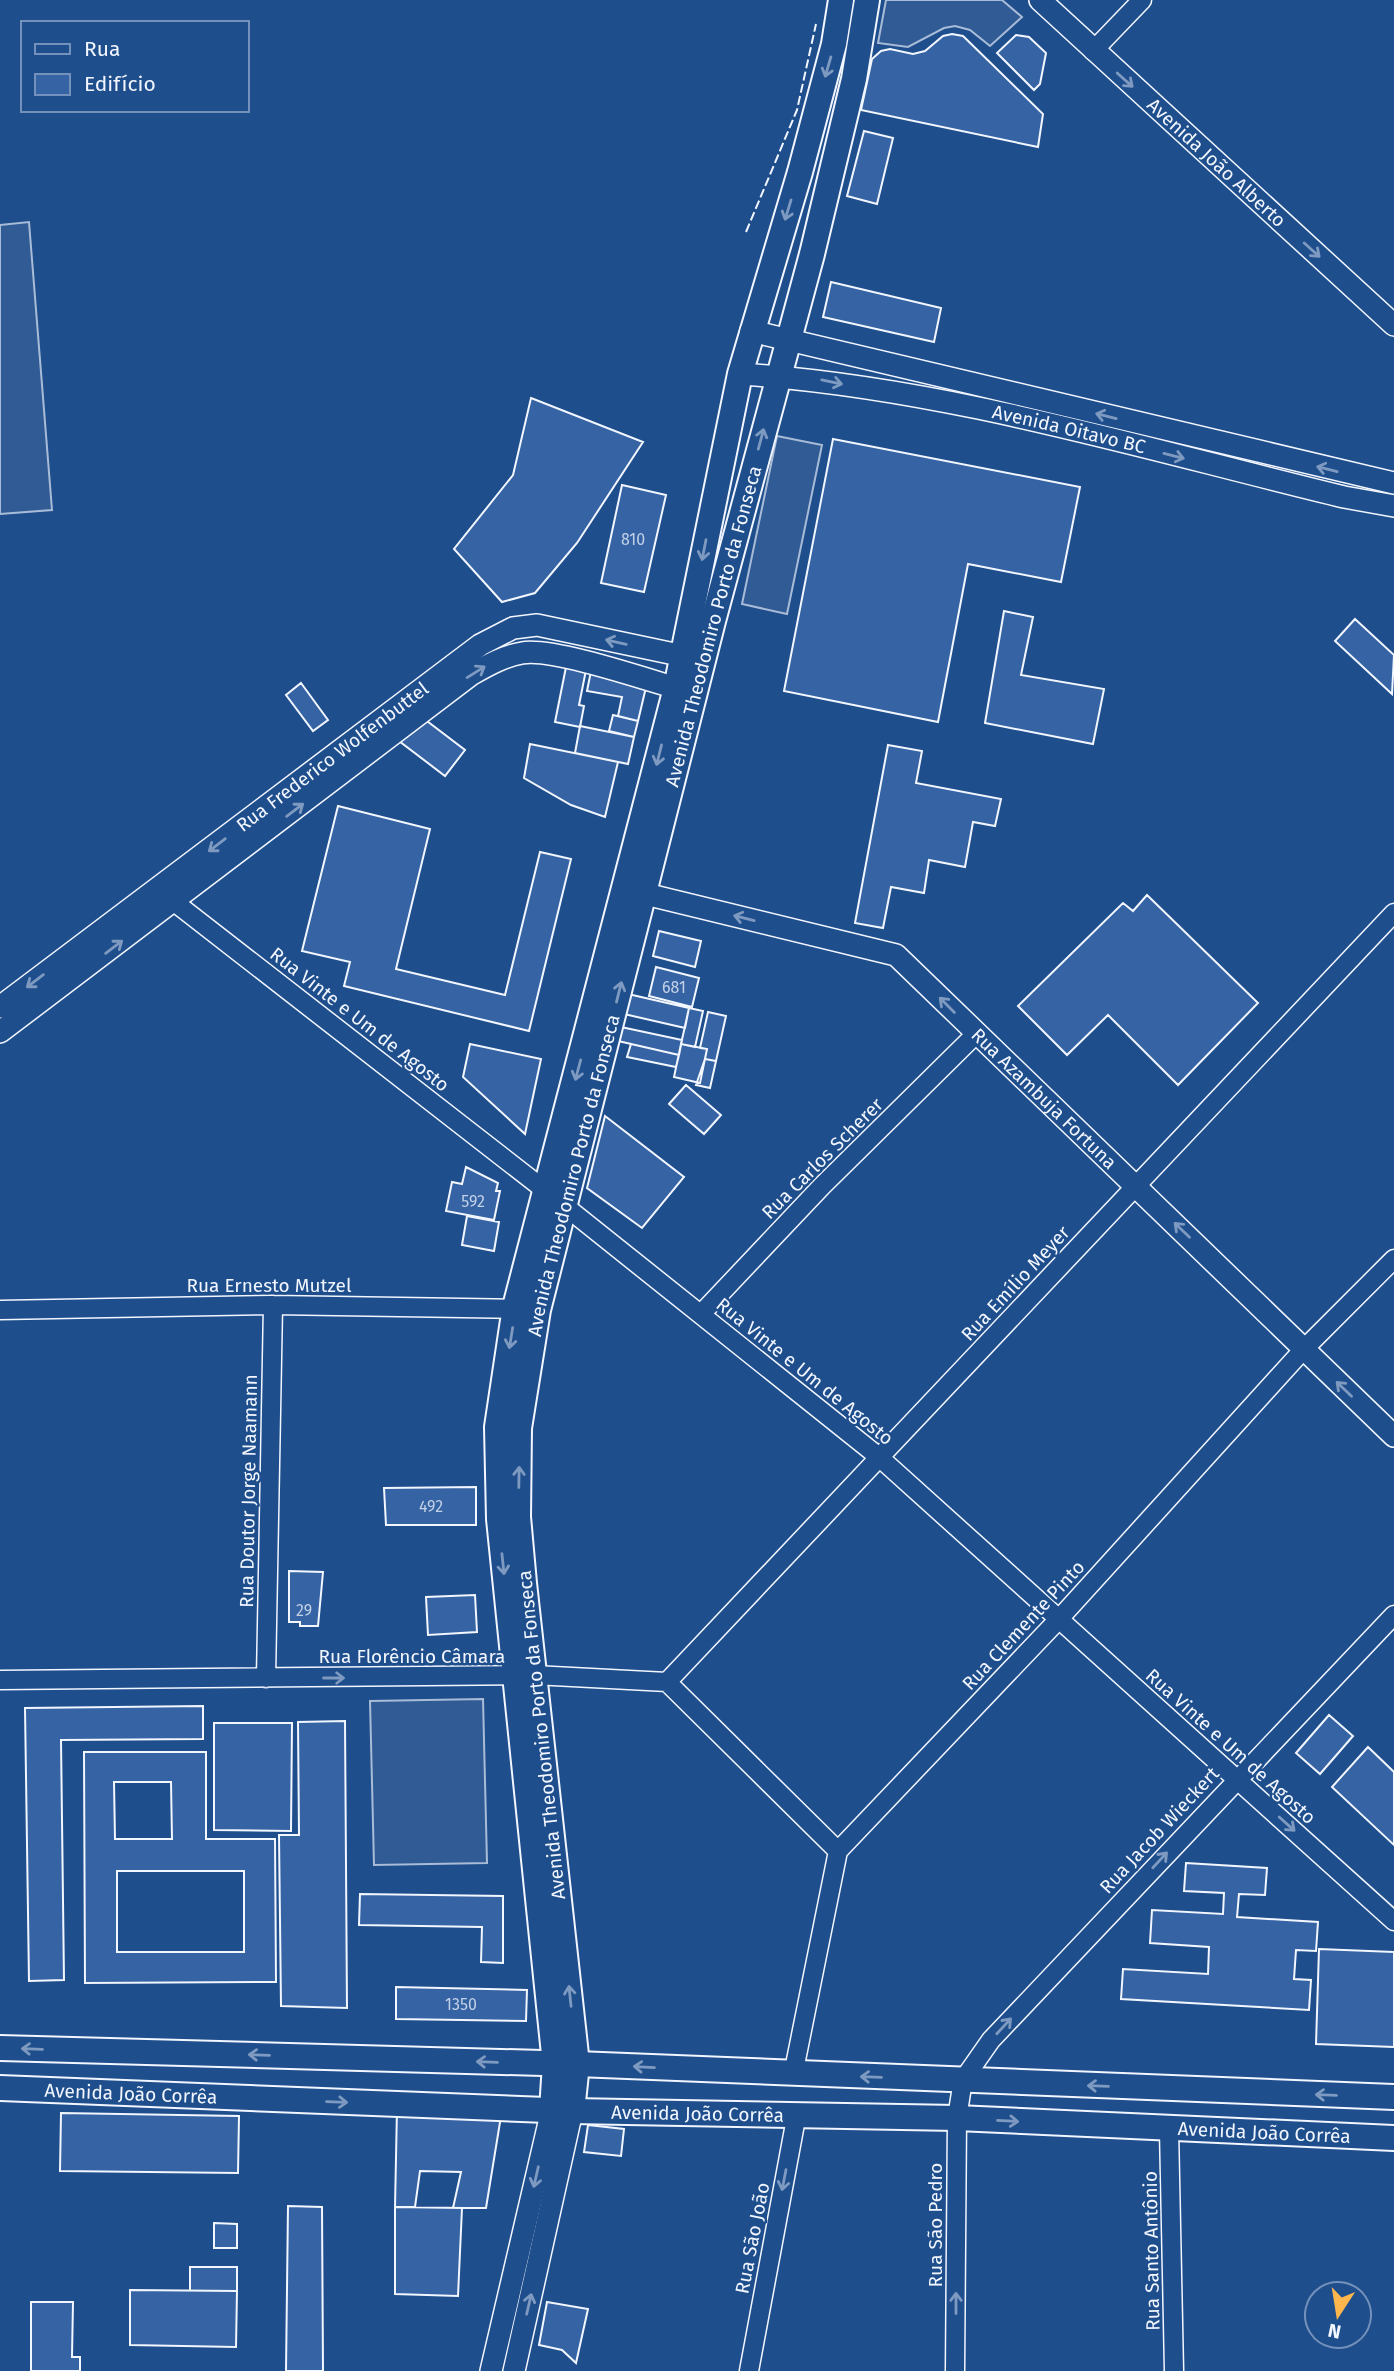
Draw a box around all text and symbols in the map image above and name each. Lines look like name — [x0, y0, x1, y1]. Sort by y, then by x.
legend — [21, 21, 248, 112]
text: Rua — [84, 36, 120, 62]
one-way arrow — [820, 55, 833, 77]
text: Edifício — [84, 71, 156, 97]
one-way arrow — [1116, 72, 1134, 88]
street label: Avenida João Alberto — [1142, 93, 1291, 232]
one-way arrow — [781, 199, 793, 221]
one-way arrow — [1303, 241, 1320, 258]
one-way arrow — [820, 376, 843, 390]
street label: Avenida Oitavo BC — [990, 400, 1148, 459]
one-way arrow — [1095, 409, 1118, 422]
one-way arrow — [755, 428, 768, 451]
one-way arrow — [1162, 450, 1185, 463]
one-way arrow — [1316, 462, 1339, 475]
street label: Avenida Theodomiro Porto da Fonseca — [660, 463, 766, 789]
house number: 810 — [621, 530, 645, 549]
one-way arrow — [697, 538, 711, 561]
one-way arrow — [605, 634, 628, 648]
one-way arrow — [466, 665, 485, 680]
street label: Rua Frederico Wolfenbuttel — [232, 677, 433, 837]
one-way arrow — [652, 743, 665, 765]
one-way arrow — [285, 802, 303, 817]
one-way arrow — [208, 837, 227, 852]
one-way arrow — [733, 911, 756, 924]
one-way arrow — [104, 940, 122, 955]
street label: Rua Vinte e Um de Agosto — [265, 942, 454, 1097]
one-way arrow — [26, 974, 45, 988]
house number: 681 — [662, 978, 686, 997]
one-way arrow — [613, 981, 626, 1004]
one-way arrow — [938, 996, 955, 1013]
street label: Avenida Theodomiro Porto da Fonseca — [523, 1012, 625, 1338]
street label: Rua Azambuja Fortuna — [967, 1023, 1121, 1174]
one-way arrow — [571, 1058, 584, 1081]
street label: Rua Carlos Scherer — [757, 1093, 888, 1224]
house number: 592 — [461, 1192, 485, 1211]
street label: Rua Emílio Meyer — [956, 1221, 1075, 1346]
one-way arrow — [1173, 1222, 1190, 1239]
street label: Rua Ernesto Mutzel — [186, 1274, 352, 1297]
street label: Rua Vinte e Um de Agosto — [712, 1293, 898, 1450]
one-way arrow — [504, 1326, 517, 1349]
street label: Rua Doutor Jorge Naamann — [235, 1374, 262, 1608]
one-way arrow — [1336, 1380, 1353, 1397]
one-way arrow — [512, 1466, 526, 1489]
house number: 492 — [419, 1497, 443, 1516]
one-way arrow — [497, 1552, 510, 1575]
street label: Rua Clemente Pinto — [957, 1556, 1089, 1695]
street label: Avenida Theodomiro Porto da Fonseca — [513, 1569, 570, 1901]
house number: 29 — [296, 1601, 312, 1620]
street label: Rua Florêncio Câmara — [319, 1645, 505, 1668]
street label: Rua Vinte e Um de Agosto — [1141, 1664, 1321, 1829]
one-way arrow — [322, 1671, 345, 1685]
street label: Rua Jacob Wieckert — [1095, 1762, 1224, 1898]
one-way arrow — [1278, 1816, 1296, 1832]
one-way arrow — [1151, 1852, 1168, 1869]
one-way arrow — [563, 1985, 576, 2008]
house number: 1350 — [445, 1995, 477, 2014]
one-way arrow — [996, 2017, 1012, 2035]
one-way arrow — [21, 2042, 44, 2056]
one-way arrow — [248, 2049, 271, 2062]
one-way arrow — [476, 2055, 499, 2069]
one-way arrow — [633, 2061, 656, 2074]
one-way arrow — [860, 2071, 883, 2084]
street label: Avenida João Corrêa — [44, 2079, 218, 2109]
one-way arrow — [1087, 2079, 1110, 2092]
one-way arrow — [1315, 2088, 1338, 2101]
one-way arrow — [326, 2095, 349, 2108]
street label: Avenida João Corrêa — [611, 2101, 784, 2127]
one-way arrow — [996, 2114, 1019, 2127]
street label: Avenida João Corrêa — [1177, 2117, 1351, 2148]
street label: Rua São Pedro — [924, 2163, 947, 2287]
one-way arrow — [529, 2165, 542, 2187]
one-way arrow — [777, 2168, 791, 2191]
street label: Rua Santo Antônio — [1139, 2171, 1164, 2331]
street label: Rua São João — [730, 2180, 775, 2296]
north arrow — [1303, 2280, 1373, 2350]
one-way arrow — [949, 2292, 963, 2315]
one-way arrow — [522, 2293, 536, 2316]
text: N — [1326, 2319, 1343, 2344]

